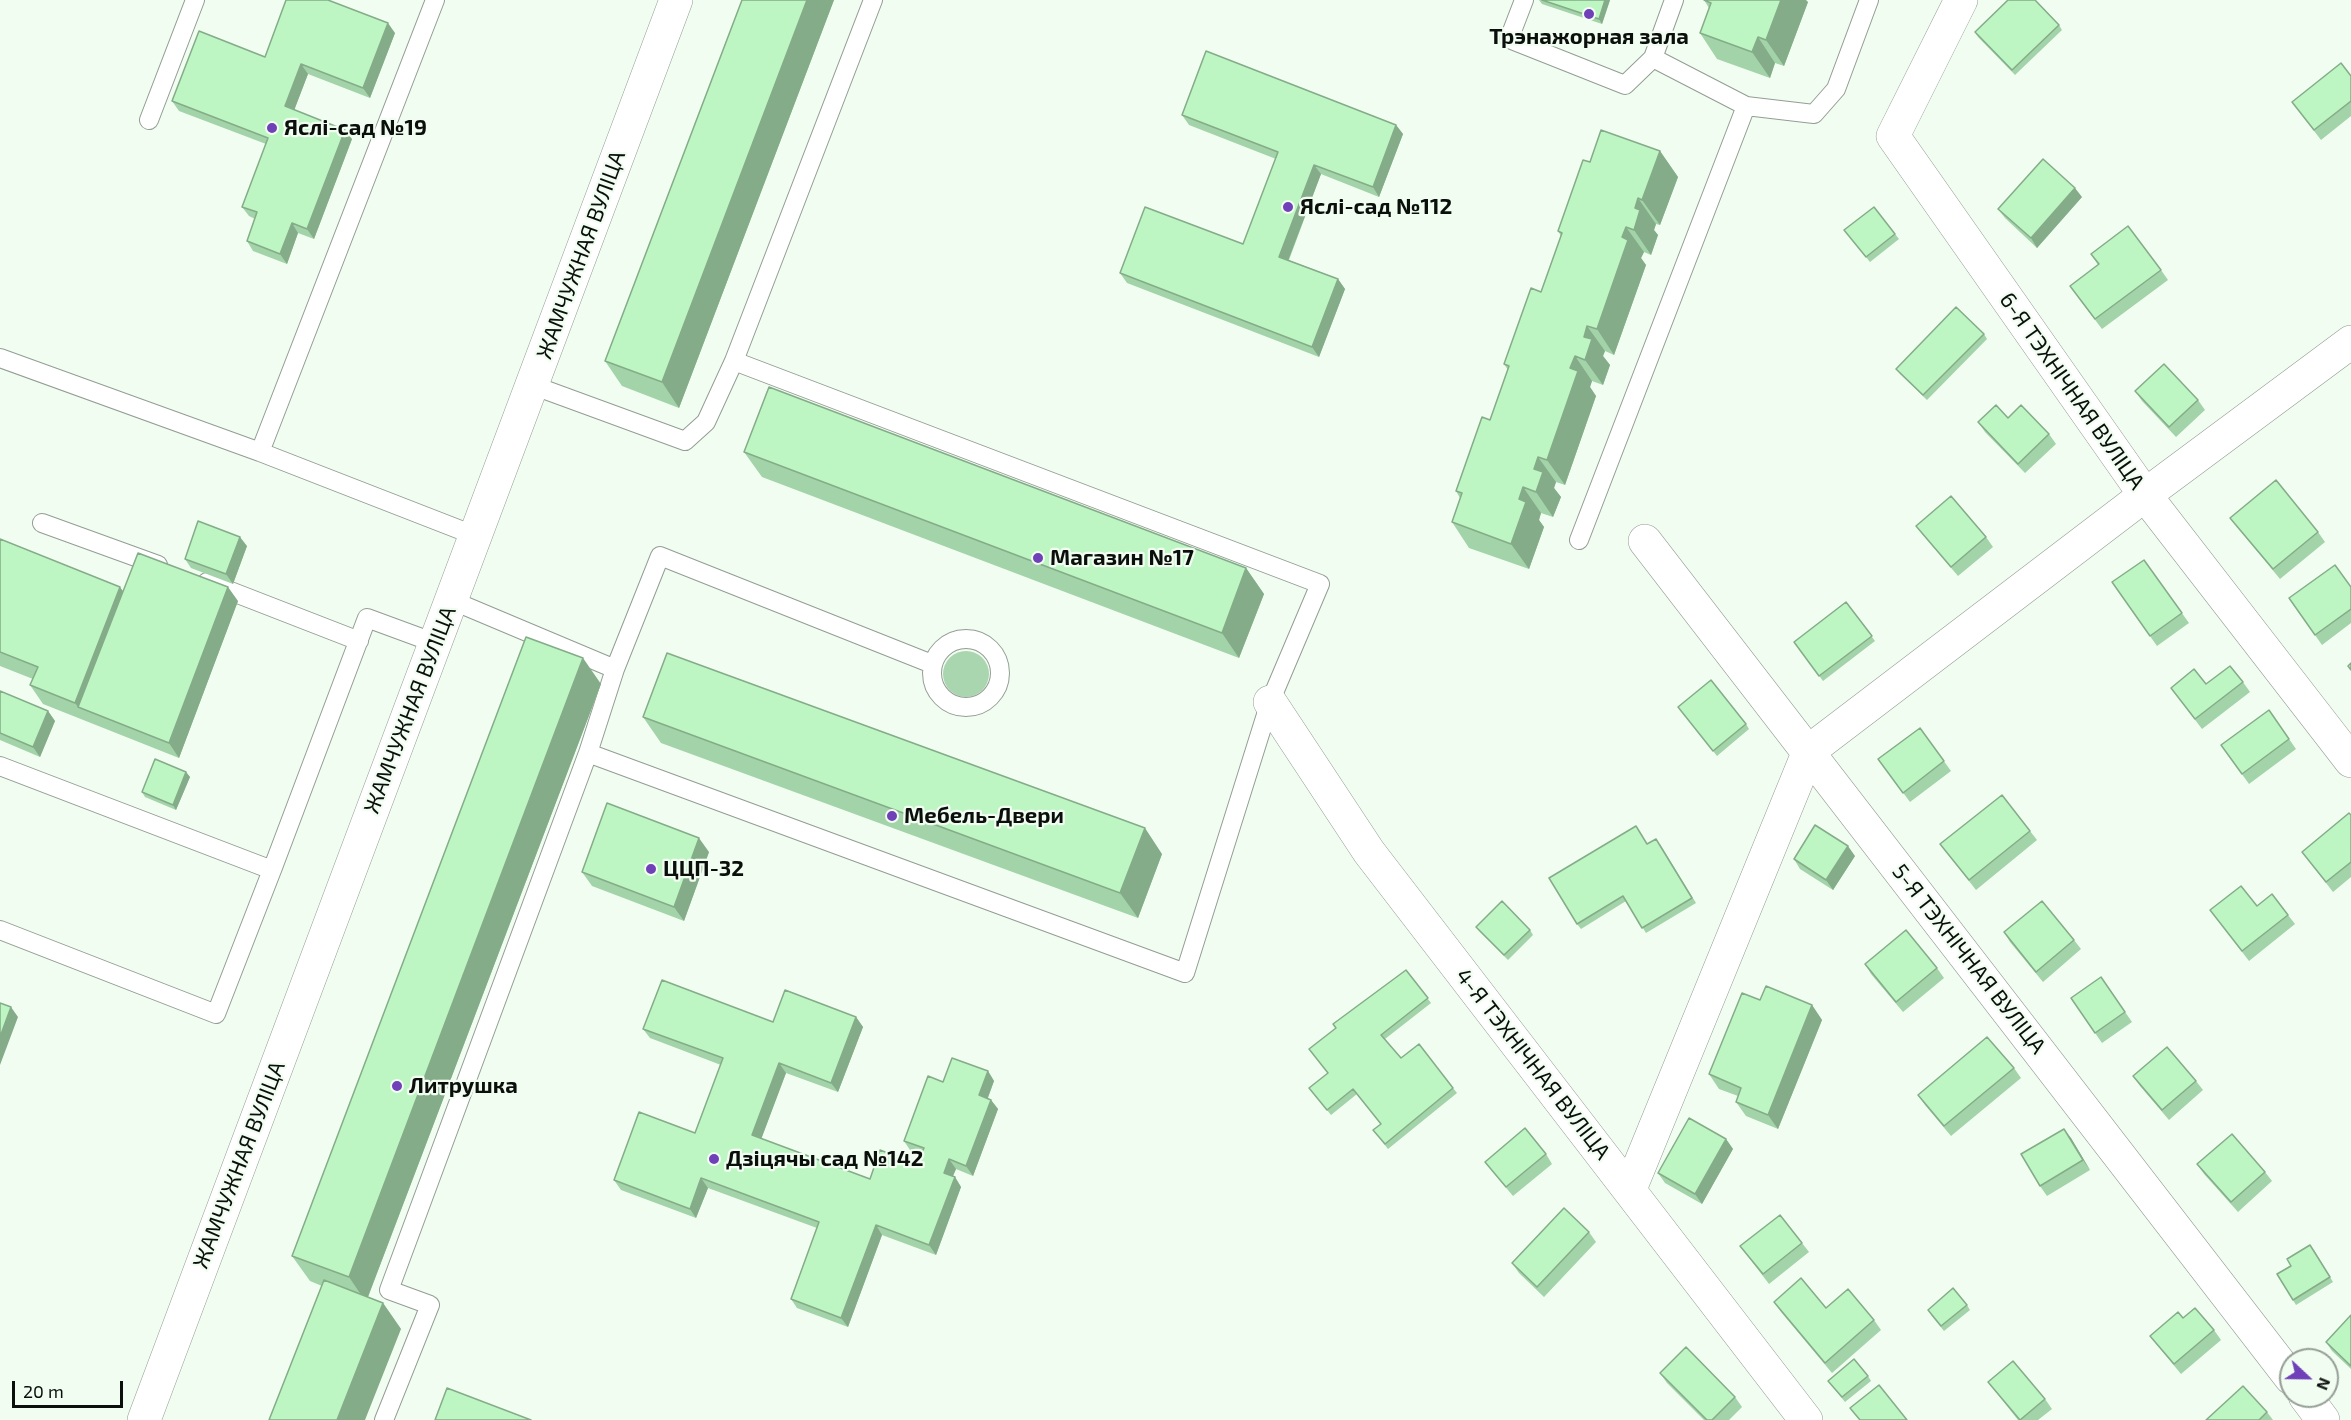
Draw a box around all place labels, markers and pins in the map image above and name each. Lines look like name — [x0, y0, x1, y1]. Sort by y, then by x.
marker: Трэнажорная зала — [1582, 7, 1596, 21]
place label: Трэнажорная зала — [1489, 24, 1689, 50]
place label: Яслі-сад №19 — [284, 115, 427, 141]
marker: Яслі-сад №19 — [265, 121, 279, 135]
place label: Яслі-сад №112 — [1300, 194, 1452, 220]
marker: Яслі-сад №112 — [1281, 200, 1295, 214]
place label: Магазин №17 — [1050, 545, 1194, 571]
marker: Магазин №17 — [1031, 551, 1045, 565]
place label: Мебель-Двери — [904, 803, 1064, 829]
marker: Мебель-Двери — [885, 809, 899, 823]
place label: ЦЦП-32 — [663, 856, 744, 882]
marker: ЦЦП-32 — [644, 862, 658, 876]
place label: Литрушка — [409, 1073, 518, 1099]
marker: Литрушка — [390, 1079, 404, 1093]
place label: Дзіцячы сад №142 — [726, 1146, 924, 1172]
marker: Дзіцячы сад №142 — [707, 1152, 721, 1166]

